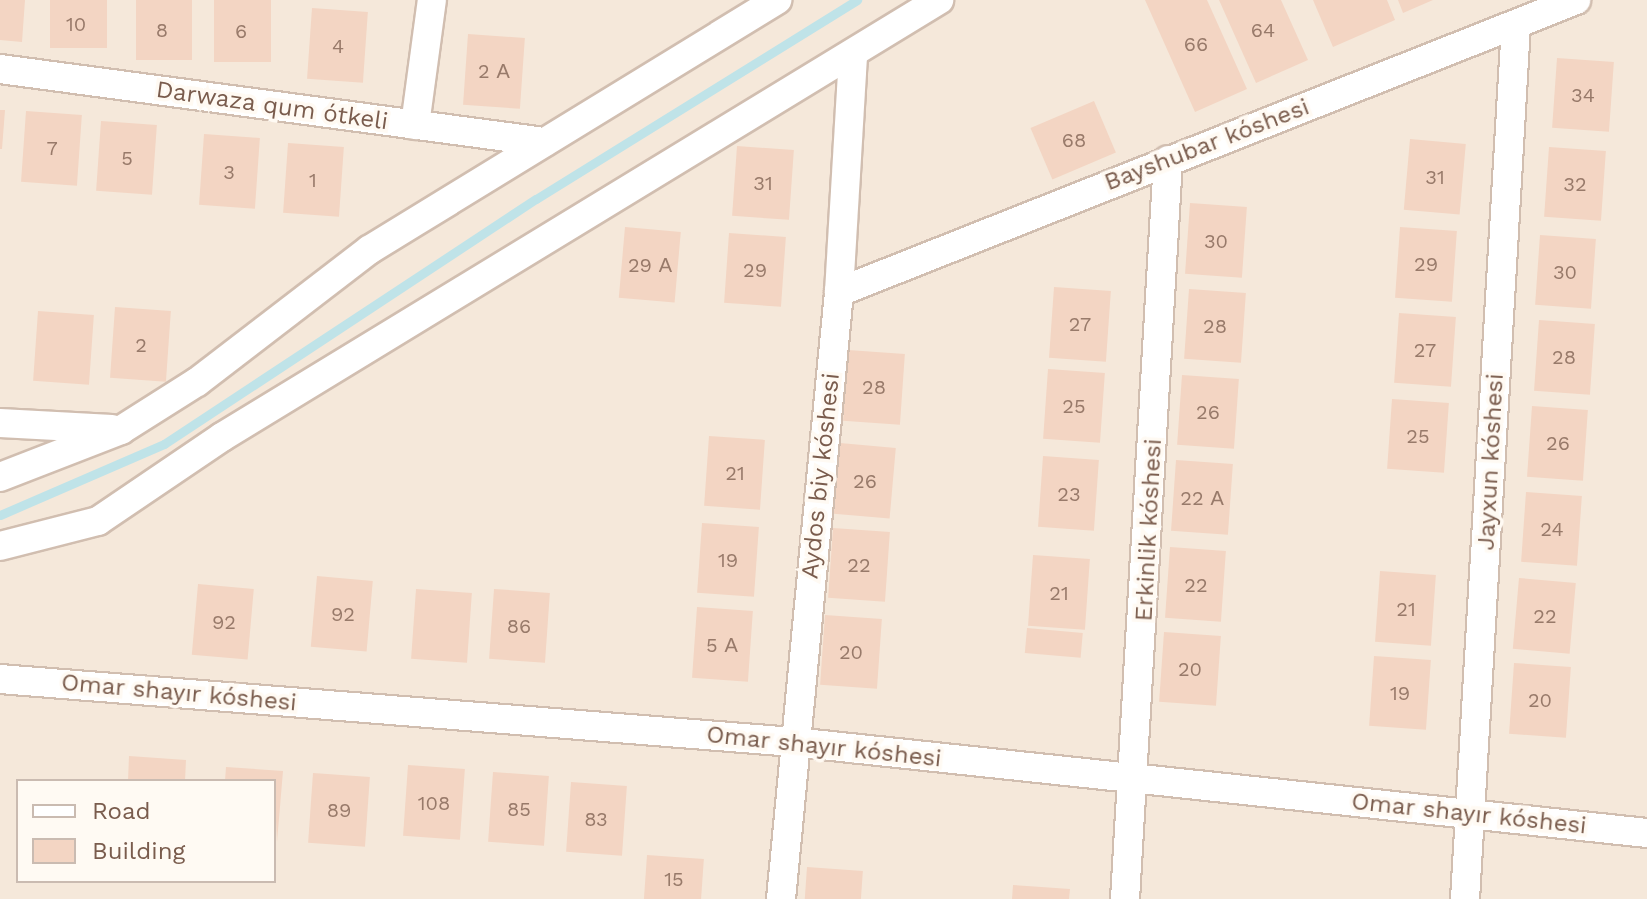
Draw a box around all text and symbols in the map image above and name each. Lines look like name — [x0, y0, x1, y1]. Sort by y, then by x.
house number: 10 — [66, 12, 86, 36]
house number: 8 — [156, 18, 168, 42]
house number: 64 — [1251, 18, 1275, 42]
house number: 6 — [235, 19, 247, 43]
house number: 66 — [1184, 32, 1208, 56]
house number: 4 — [332, 34, 344, 58]
house number: 2 А — [478, 59, 510, 83]
street label: Darwaza qum ótkeli — [154, 75, 390, 137]
house number: 34 — [1571, 83, 1595, 107]
street label: Bayshubar kóshesi — [1100, 93, 1314, 197]
house number: 68 — [1062, 128, 1086, 152]
house number: 7 — [46, 136, 58, 160]
house number: 5 — [121, 146, 133, 170]
house number: 3 — [223, 160, 235, 184]
house number: 31 — [1425, 165, 1445, 189]
house number: 1 — [309, 168, 317, 192]
house number: 31 — [753, 171, 773, 195]
house number: 32 — [1563, 172, 1587, 196]
house number: 30 — [1204, 229, 1228, 253]
house number: 29 — [1414, 252, 1438, 276]
house number: 29 А — [628, 253, 672, 277]
house number: 29 — [743, 258, 767, 282]
house number: 30 — [1553, 260, 1577, 284]
house number: 27 — [1069, 312, 1091, 336]
house number: 28 — [1203, 314, 1227, 338]
house number: 2 — [135, 333, 147, 357]
house number: 27 — [1414, 338, 1436, 362]
house number: 28 — [1552, 345, 1576, 369]
street label: Aydos biy kóshesi — [796, 371, 846, 581]
street label: Jayxun kóshesi — [1472, 373, 1510, 551]
house number: 28 — [862, 375, 886, 399]
house number: 25 — [1062, 394, 1086, 418]
house number: 26 — [1196, 400, 1220, 424]
house number: 25 — [1406, 424, 1430, 448]
house number: 26 — [1546, 431, 1570, 455]
street label: Erkinlik kóshesi — [1130, 438, 1168, 622]
house number: 21 — [725, 461, 745, 485]
house number: 26 — [853, 469, 877, 493]
house number: 23 — [1057, 482, 1081, 506]
house number: 22 А — [1180, 486, 1224, 510]
house number: 24 — [1540, 517, 1564, 541]
house number: 19 — [718, 548, 738, 572]
house number: 22 — [847, 553, 871, 577]
house number: 22 — [1184, 573, 1208, 597]
house number: 21 — [1049, 581, 1069, 605]
house number: 21 — [1396, 597, 1416, 621]
house number: 92 — [331, 602, 355, 626]
house number: 22 — [1533, 604, 1557, 628]
house number: 92 — [212, 610, 236, 634]
house number: 86 — [507, 614, 531, 638]
house number: 5 А — [706, 633, 738, 657]
house number: 20 — [839, 640, 863, 664]
house number: 20 — [1178, 657, 1202, 681]
street label: Omar shayır kóshesi — [60, 668, 298, 718]
house number: 19 — [1390, 681, 1410, 705]
house number: 20 — [1528, 688, 1552, 712]
street label: Omar shayır kóshesi — [704, 720, 944, 774]
legend — [16, 779, 276, 883]
street label: Omar shayır kóshesi — [1349, 787, 1589, 841]
house number: 108 — [418, 791, 450, 815]
text: Road — [92, 797, 151, 825]
house number: 85 — [507, 797, 531, 821]
house number: 89 — [327, 798, 351, 822]
house number: 83 — [584, 807, 608, 831]
text: Building — [92, 837, 185, 865]
house number: 15 — [664, 867, 684, 891]

